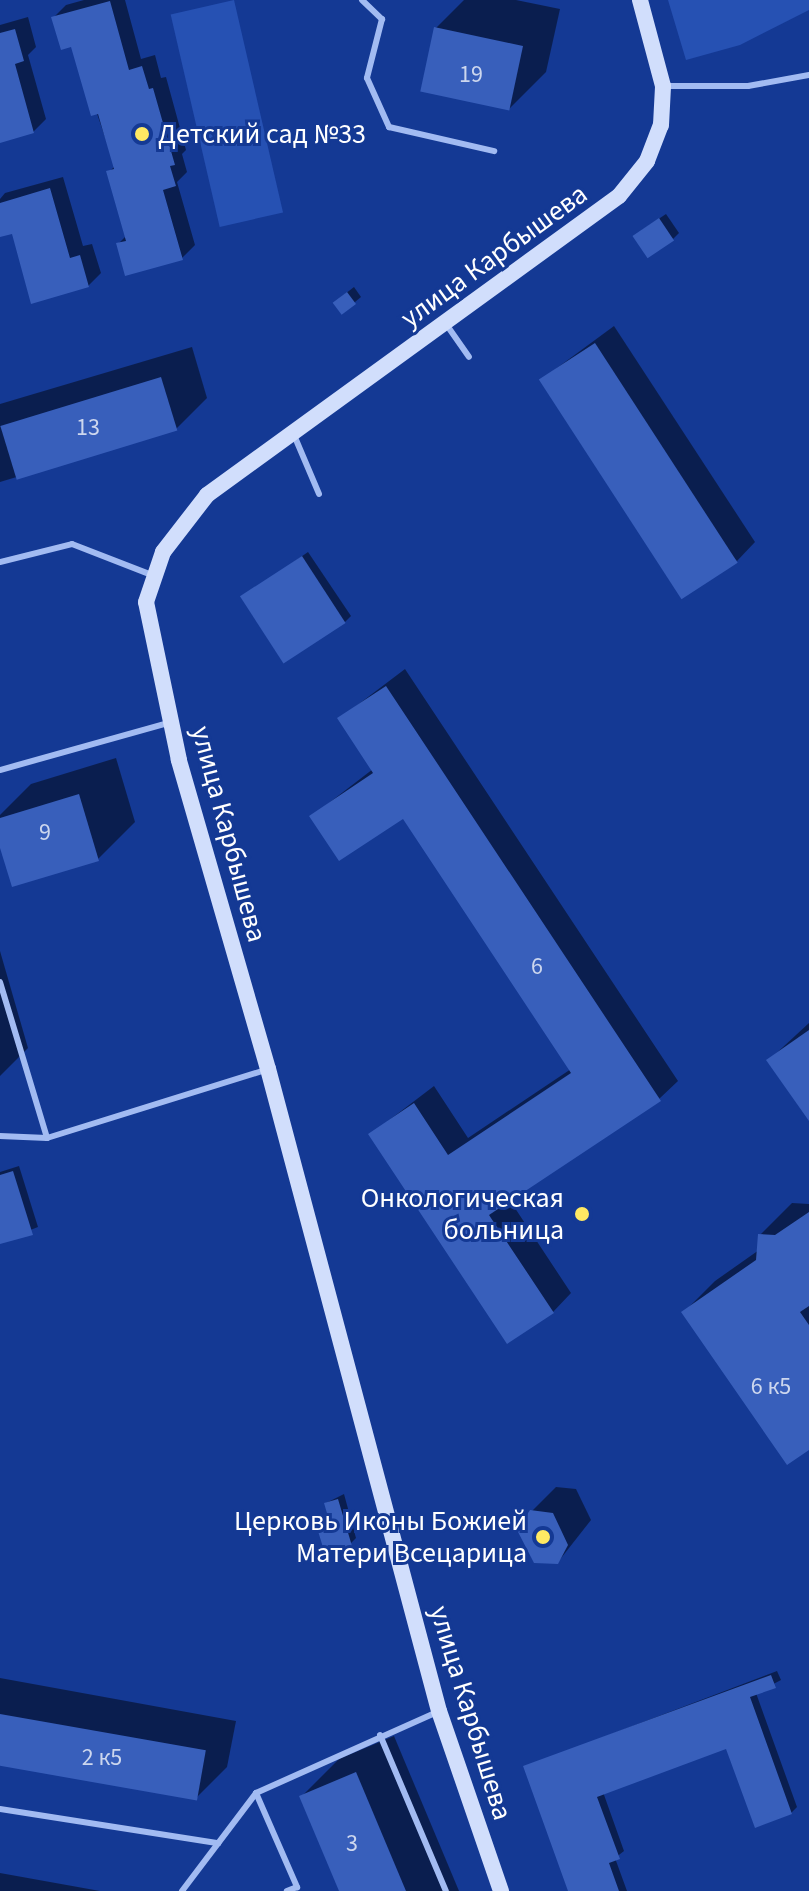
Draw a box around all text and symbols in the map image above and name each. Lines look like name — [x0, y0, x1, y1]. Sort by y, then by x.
house number: 19 — [459, 61, 483, 89]
place label: Детский сад №33 — [158, 117, 366, 151]
marker: Детский сад №33 — [133, 125, 151, 143]
street label: улица Карбышева — [394, 177, 594, 335]
house number: 13 — [76, 414, 100, 442]
street label: улица Карбышева — [184, 722, 274, 946]
house number: 9 — [39, 819, 51, 847]
house number: 6 — [531, 953, 543, 981]
place label: Онкологическая больница — [361, 1181, 564, 1247]
marker: Онкологическая больница — [571, 1203, 593, 1225]
house number: 6 к5 — [751, 1373, 791, 1401]
place label: Церковь Иконы Божией Матери Всецарица — [234, 1504, 527, 1570]
marker: Церковь Иконы Божией Матери Всецарица — [534, 1528, 552, 1546]
street label: улица Карбышева — [422, 1602, 520, 1824]
house number: 2 к5 — [82, 1744, 122, 1772]
house number: 3 — [346, 1830, 358, 1858]

